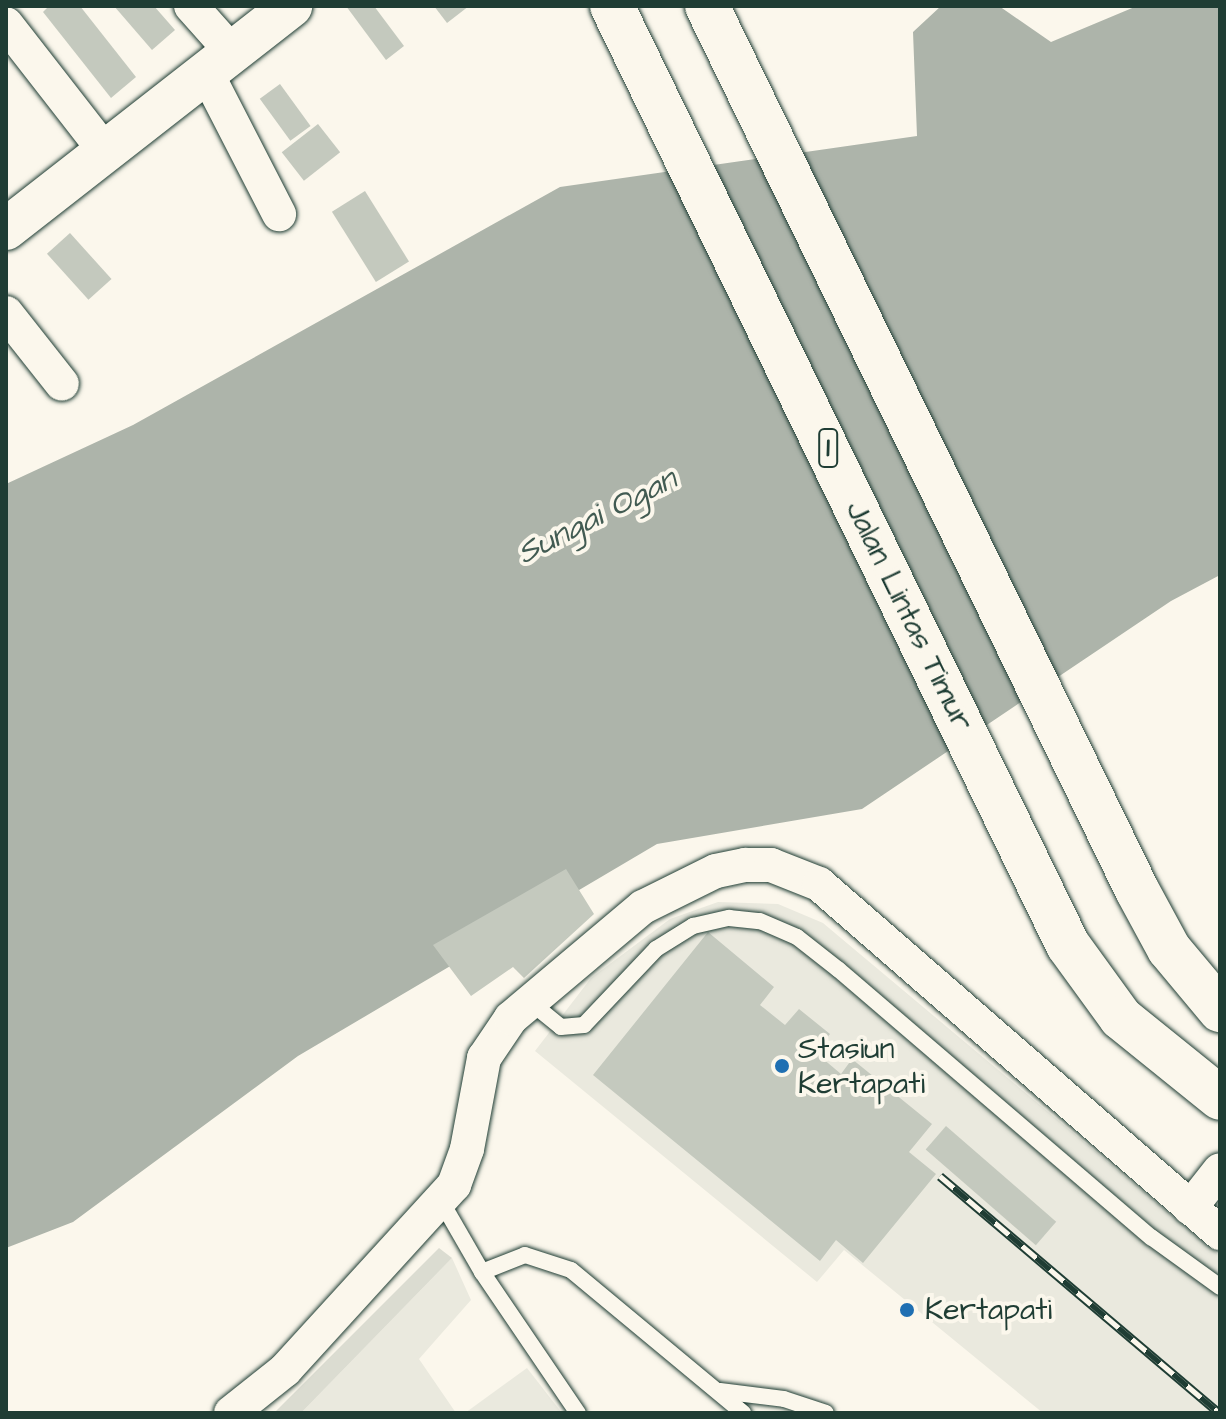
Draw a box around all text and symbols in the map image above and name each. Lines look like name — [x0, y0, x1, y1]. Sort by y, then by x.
road number: 1 — [818, 424, 838, 472]
water label: Sungai Ogan — [511, 461, 683, 573]
street label: Jalan Lintas Timur — [838, 495, 980, 737]
place label: Stasiun Kertapati — [798, 1031, 925, 1102]
marker: Stasiun Kertapati — [773, 1057, 791, 1075]
place label: Kertapati — [925, 1292, 1052, 1328]
marker: Kertapati — [896, 1299, 918, 1321]

